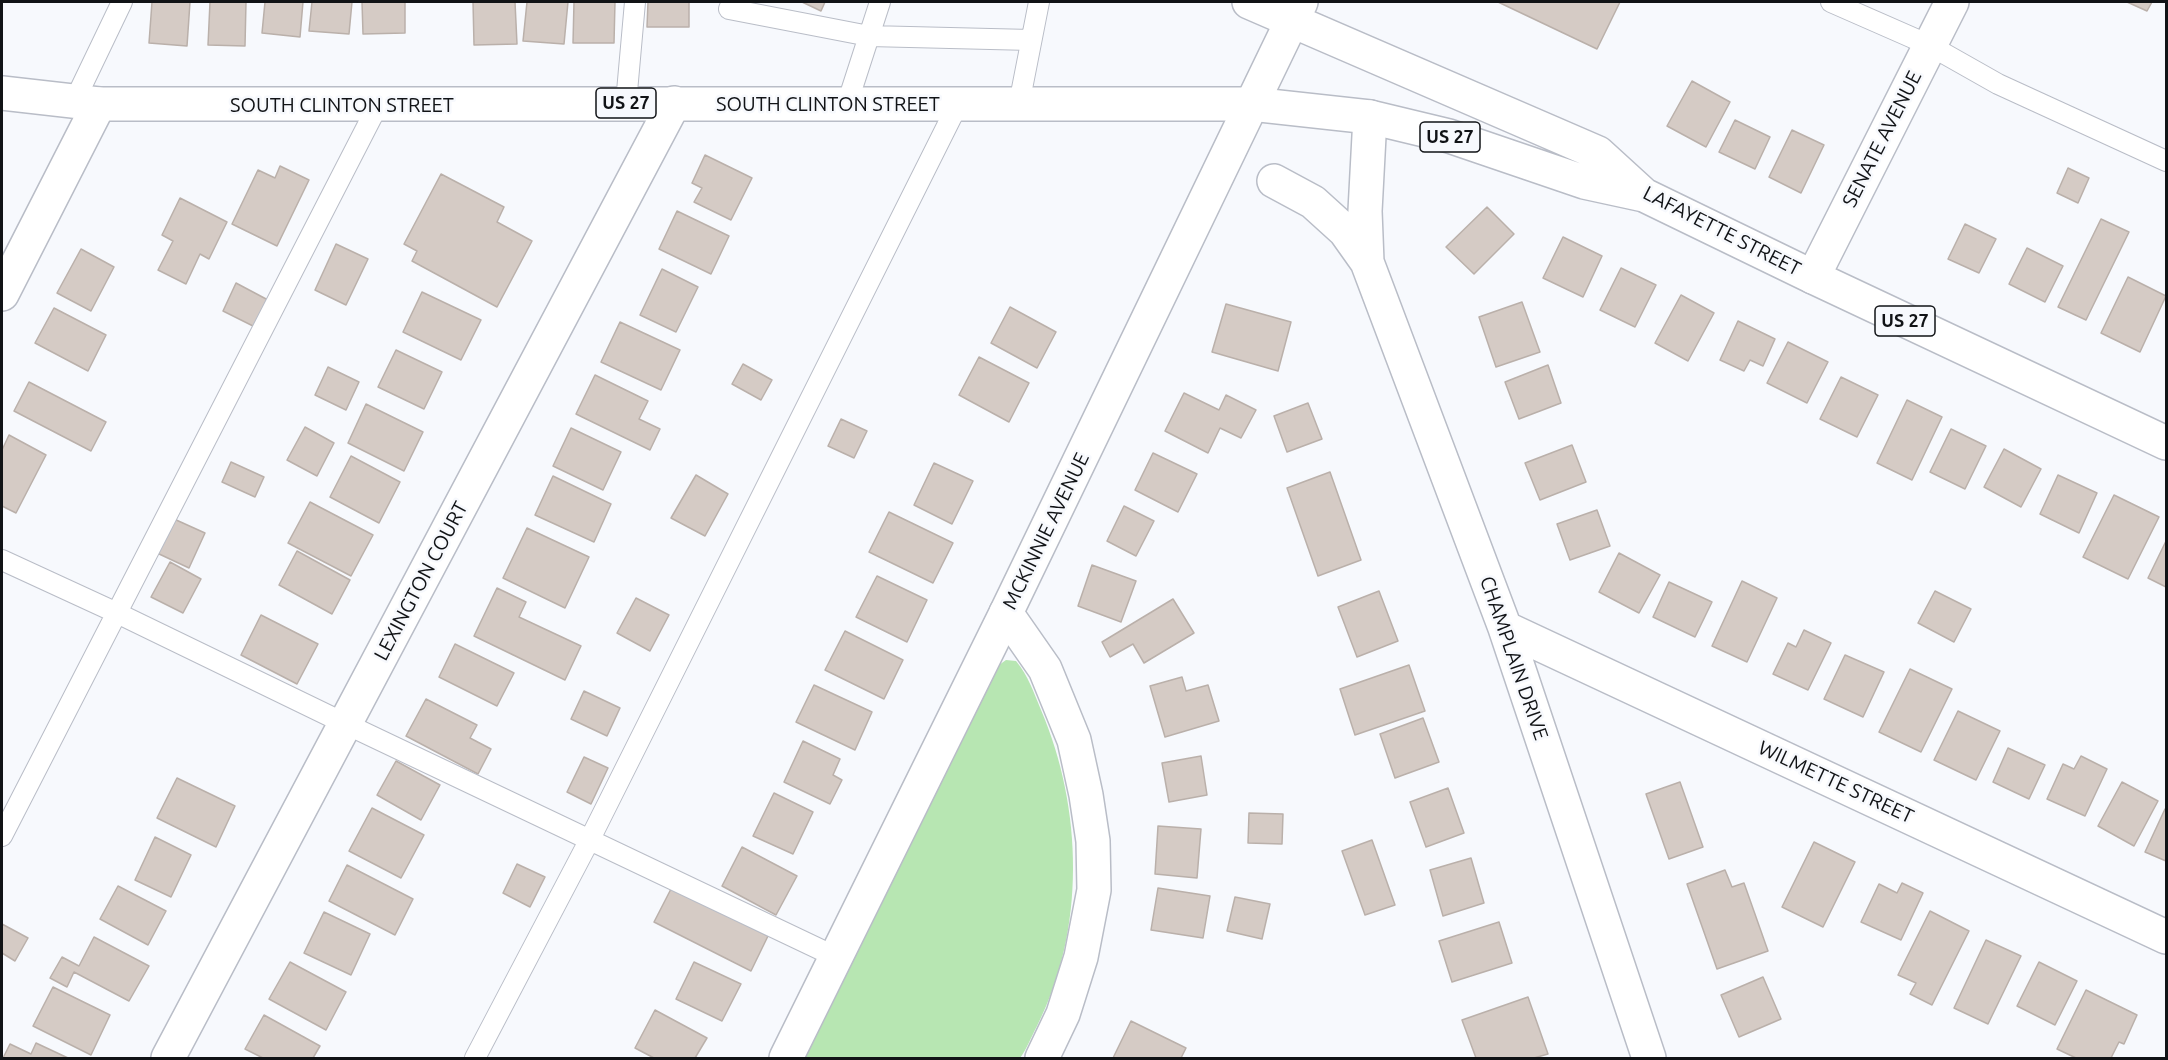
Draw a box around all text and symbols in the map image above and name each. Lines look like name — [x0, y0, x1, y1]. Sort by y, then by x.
street label: SENATE AVENUE — [1837, 67, 1927, 211]
road number: US 27 — [596, 88, 656, 118]
street label: SOUTH CLINTON STREET — [716, 92, 940, 116]
street label: SOUTH CLINTON STREET — [230, 93, 454, 117]
road number: US 27 — [1420, 122, 1480, 152]
street label: LAFAYETTE STREET — [1639, 181, 1805, 281]
road number: US 27 — [1875, 306, 1935, 336]
street label: MCKINNIE AVENUE — [998, 449, 1094, 613]
street label: LEXINGTON COURT — [369, 498, 473, 664]
street label: CHAMPLAIN DRIVE — [1475, 573, 1553, 743]
street label: WILMETTE STREET — [1755, 736, 1917, 828]

